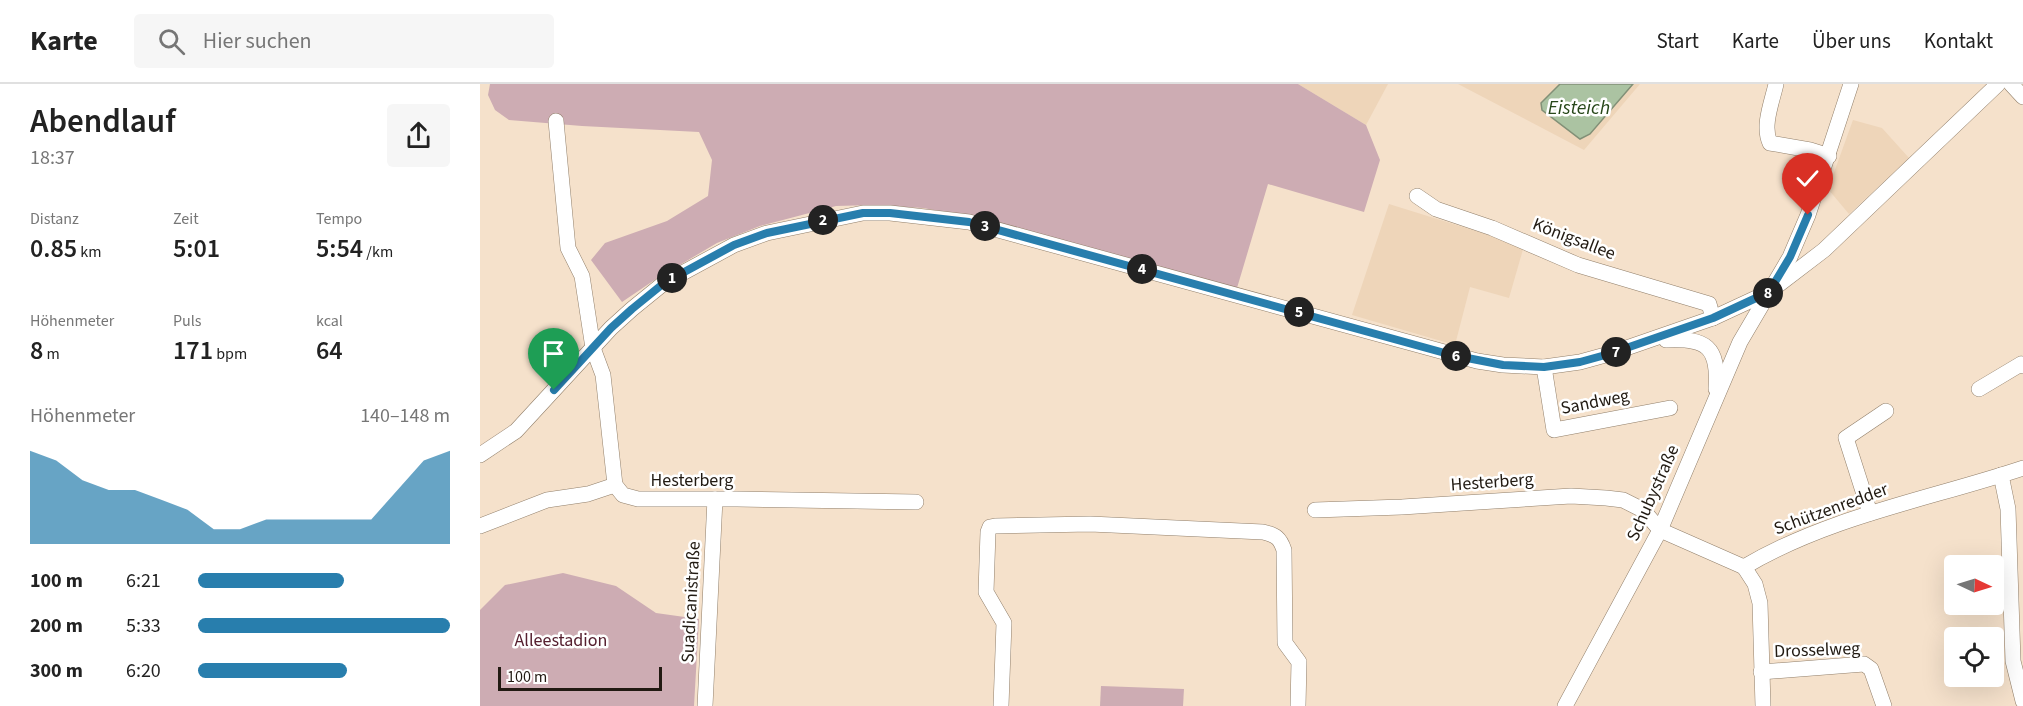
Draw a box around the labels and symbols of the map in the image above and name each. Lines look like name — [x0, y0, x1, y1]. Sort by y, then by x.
water label: Eisteich — [1548, 94, 1610, 122]
pin — [1782, 153, 1833, 215]
pin: 2 — [808, 205, 838, 235]
pin: 3 — [970, 211, 1000, 241]
street label: Königsallee — [1529, 212, 1619, 266]
pin: 4 — [1127, 254, 1157, 284]
pin: 1 — [657, 263, 687, 293]
pin: 8 — [1753, 278, 1783, 308]
pin: 5 — [1284, 297, 1314, 327]
pin — [528, 328, 579, 390]
pin: 7 — [1601, 337, 1631, 367]
pin: 6 — [1441, 341, 1471, 371]
street label: Sandweg — [1559, 383, 1631, 421]
street label: Schubystraße — [1621, 441, 1685, 545]
street label: Hesterberg — [1450, 467, 1534, 497]
street label: Hesterberg — [651, 468, 733, 493]
street label: Schützenredder — [1770, 476, 1892, 541]
street label: Suadicanistraße — [675, 541, 707, 663]
north arrow — [1944, 555, 2004, 615]
park label: Alleestadion — [515, 628, 607, 653]
street label: Drosselweg — [1774, 636, 1860, 664]
scale bar — [498, 664, 662, 692]

